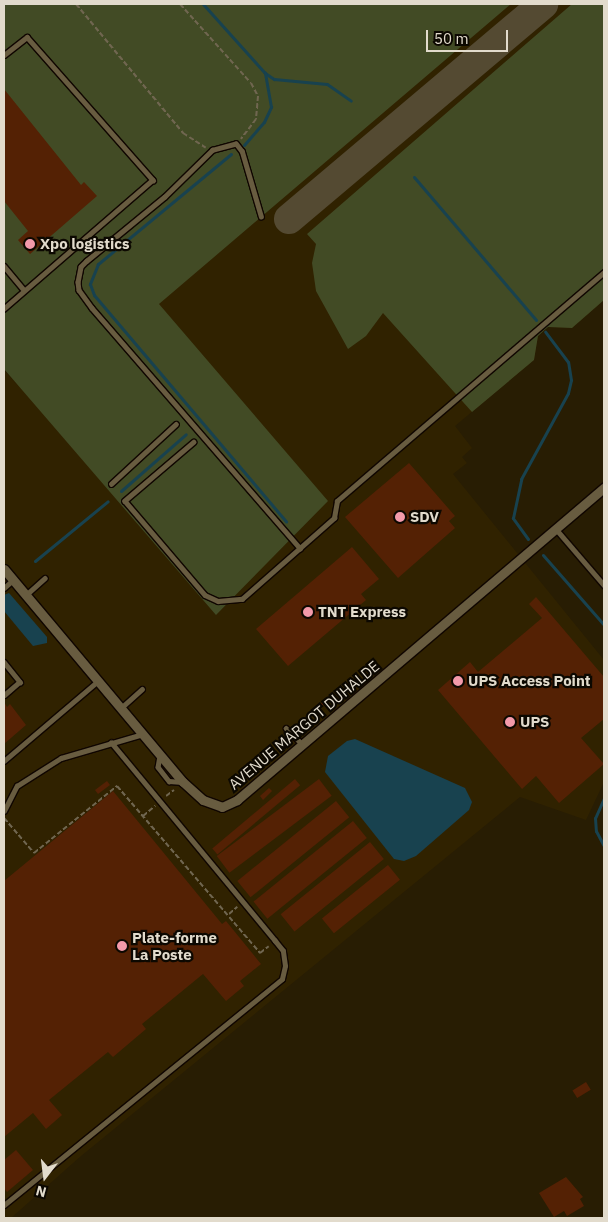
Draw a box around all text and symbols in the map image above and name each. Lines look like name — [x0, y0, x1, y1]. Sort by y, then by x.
scale bar — [428, 20, 510, 52]
text: 50 m — [434, 29, 469, 48]
place label: Xpo logistics — [40, 235, 130, 253]
marker: Xpo logistics — [24, 238, 36, 250]
place label: SDV — [410, 508, 439, 526]
marker: SDV — [394, 511, 406, 523]
place label: TNT Express — [318, 603, 406, 621]
marker: TNT Express — [302, 606, 314, 618]
street label: AVENUE MARGOT DUHALDE — [225, 657, 383, 793]
place label: UPS Access Point — [468, 672, 591, 690]
marker: UPS Access Point — [452, 675, 464, 687]
place label: UPS — [520, 713, 549, 731]
marker: UPS — [504, 716, 516, 728]
place label: Plate-forme La Poste — [132, 928, 217, 963]
marker: Plate-forme La Poste — [116, 940, 128, 952]
north arrow — [20, 1152, 70, 1202]
text: N — [34, 1181, 48, 1201]

